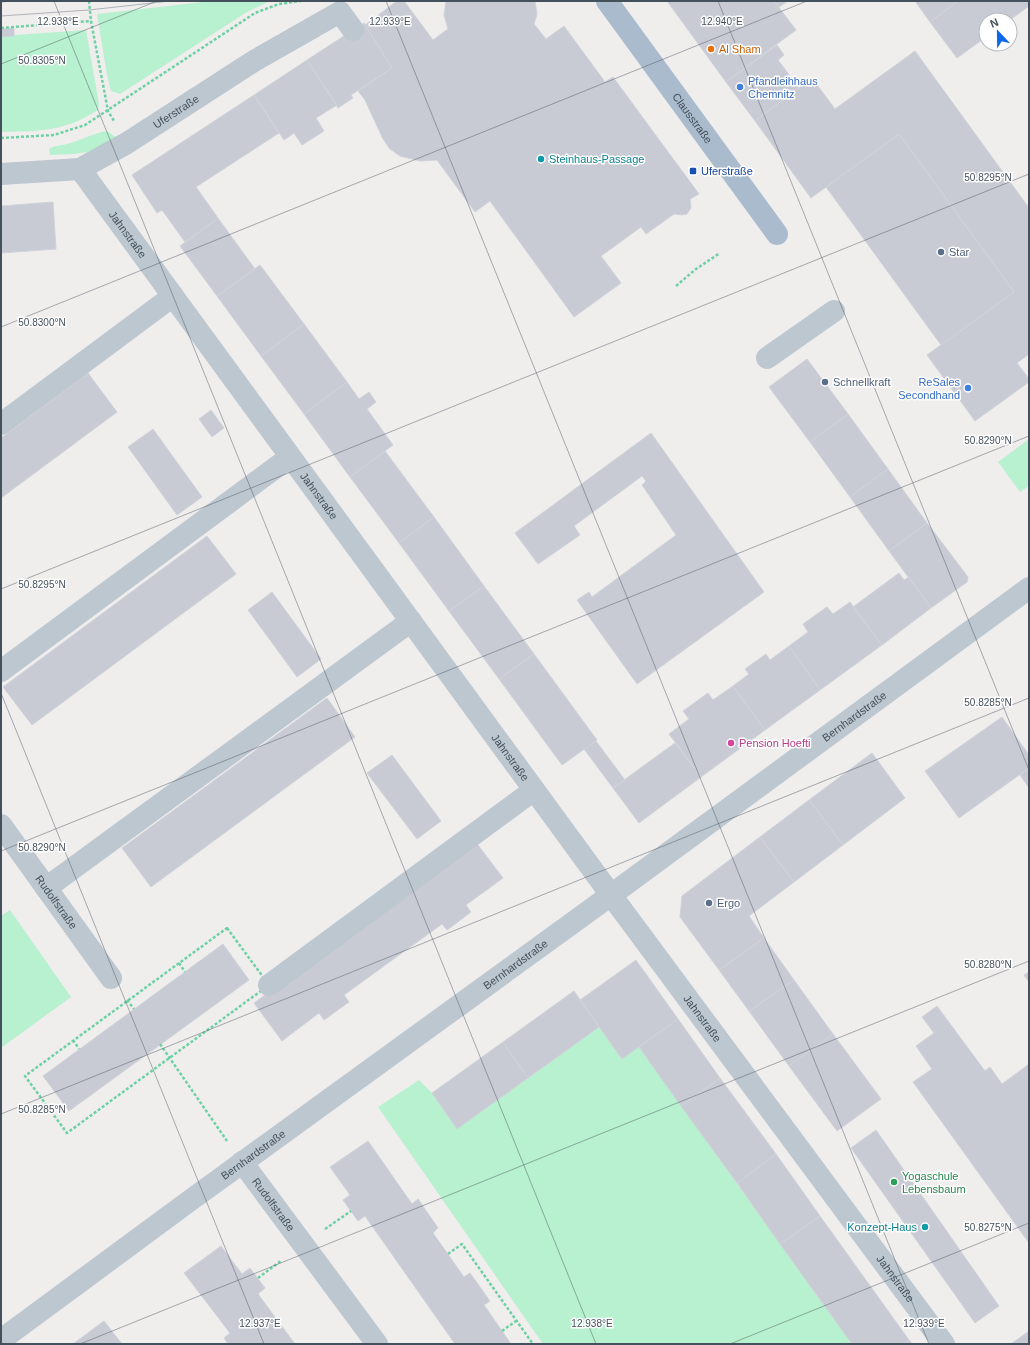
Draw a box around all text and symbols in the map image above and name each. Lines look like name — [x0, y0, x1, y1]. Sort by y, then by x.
north arrow — [978, 12, 1018, 52]
text: 12.938°E — [37, 16, 79, 27]
text: 12.939°E — [369, 16, 411, 27]
text: 12.940°E — [701, 16, 743, 27]
text: N — [988, 16, 1000, 30]
place label: Al Sham — [719, 43, 761, 55]
marker: Al Sham — [706, 44, 716, 54]
text: 50.8305°N — [18, 55, 66, 66]
place label: Pfandleihhaus Chemnitz — [748, 75, 818, 100]
marker: Pfandleihhaus Chemnitz — [735, 82, 745, 92]
street label: Clausstraße — [670, 91, 715, 146]
street label: Uferstraße — [151, 92, 201, 131]
place label: Steinhaus-Passage — [549, 153, 644, 165]
marker: Steinhaus-Passage — [536, 154, 546, 164]
place label: Uferstraße — [701, 165, 753, 177]
marker: Uferstraße — [688, 166, 698, 176]
text: 50.8295°N — [964, 172, 1012, 183]
street label: Jahnstraße — [107, 209, 149, 260]
place label: Star — [949, 246, 970, 258]
marker: Star — [936, 247, 946, 257]
text: 50.8300°N — [18, 317, 66, 328]
place label: Schnellkraft — [833, 376, 890, 388]
place label: ReSales Secondhand — [898, 376, 960, 401]
marker: Schnellkraft — [820, 377, 830, 387]
marker: ReSales Secondhand — [963, 383, 973, 393]
text: 50.8290°N — [964, 435, 1012, 446]
street label: Jahnstraße — [298, 470, 340, 522]
text: 50.8295°N — [18, 579, 66, 590]
street label: Bernhardstraße — [820, 689, 889, 744]
text: 50.8285°N — [964, 697, 1012, 708]
street label: Jahnstraße — [489, 732, 531, 783]
place label: Pension Hoefti — [739, 737, 811, 749]
marker: Pension Hoefti — [726, 738, 736, 748]
text: 50.8290°N — [18, 842, 66, 853]
street label: Rudolfstraße — [33, 873, 80, 931]
place label: Ergo — [717, 897, 740, 909]
marker: Ergo — [704, 898, 714, 908]
street label: Bernhardstraße — [481, 937, 550, 992]
text: 50.8280°N — [964, 959, 1012, 970]
street label: Jahnstraße — [681, 993, 724, 1044]
text: 50.8285°N — [18, 1104, 66, 1115]
street label: Bernhardstraße — [219, 1127, 288, 1182]
place label: Yogaschule Lebensbaum — [902, 1170, 966, 1195]
street label: Rudolfstraße — [250, 1176, 297, 1233]
marker: Yogaschule Lebensbaum — [889, 1177, 899, 1187]
place label: Konzept-Haus — [847, 1221, 917, 1233]
marker: Konzept-Haus — [920, 1222, 930, 1232]
text: 50.8275°N — [964, 1222, 1012, 1233]
street label: Jahnstraße — [874, 1253, 917, 1304]
text: 12.937°E — [239, 1318, 281, 1329]
text: 12.938°E — [571, 1318, 613, 1329]
text: 12.939°E — [903, 1318, 945, 1329]

